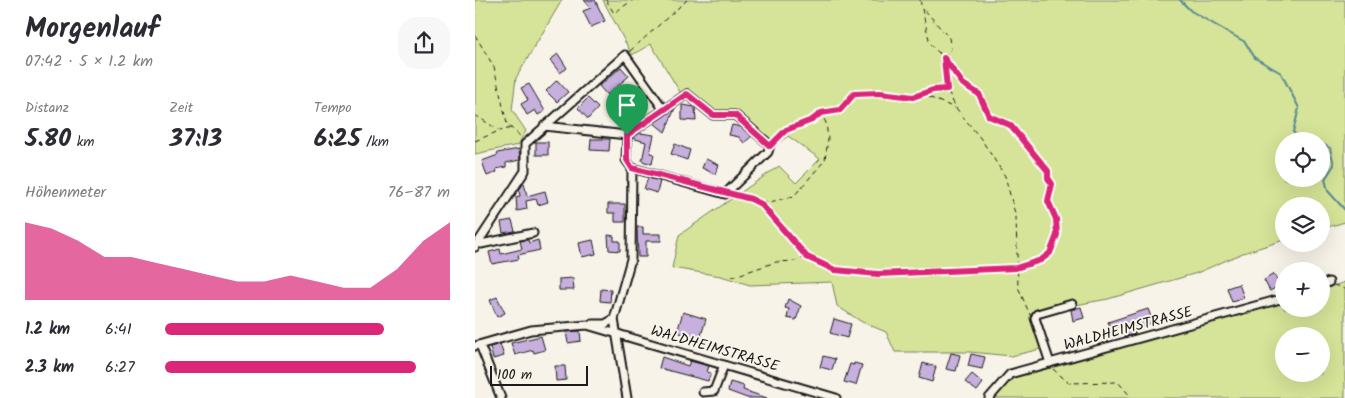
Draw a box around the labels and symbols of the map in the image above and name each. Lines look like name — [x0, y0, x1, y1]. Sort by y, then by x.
pin — [606, 84, 648, 135]
street label: WALDHEIMSTRASSE — [1061, 300, 1197, 358]
street label: WALDHEIMSTRASSE — [648, 319, 783, 379]
scale bar — [490, 363, 587, 386]

